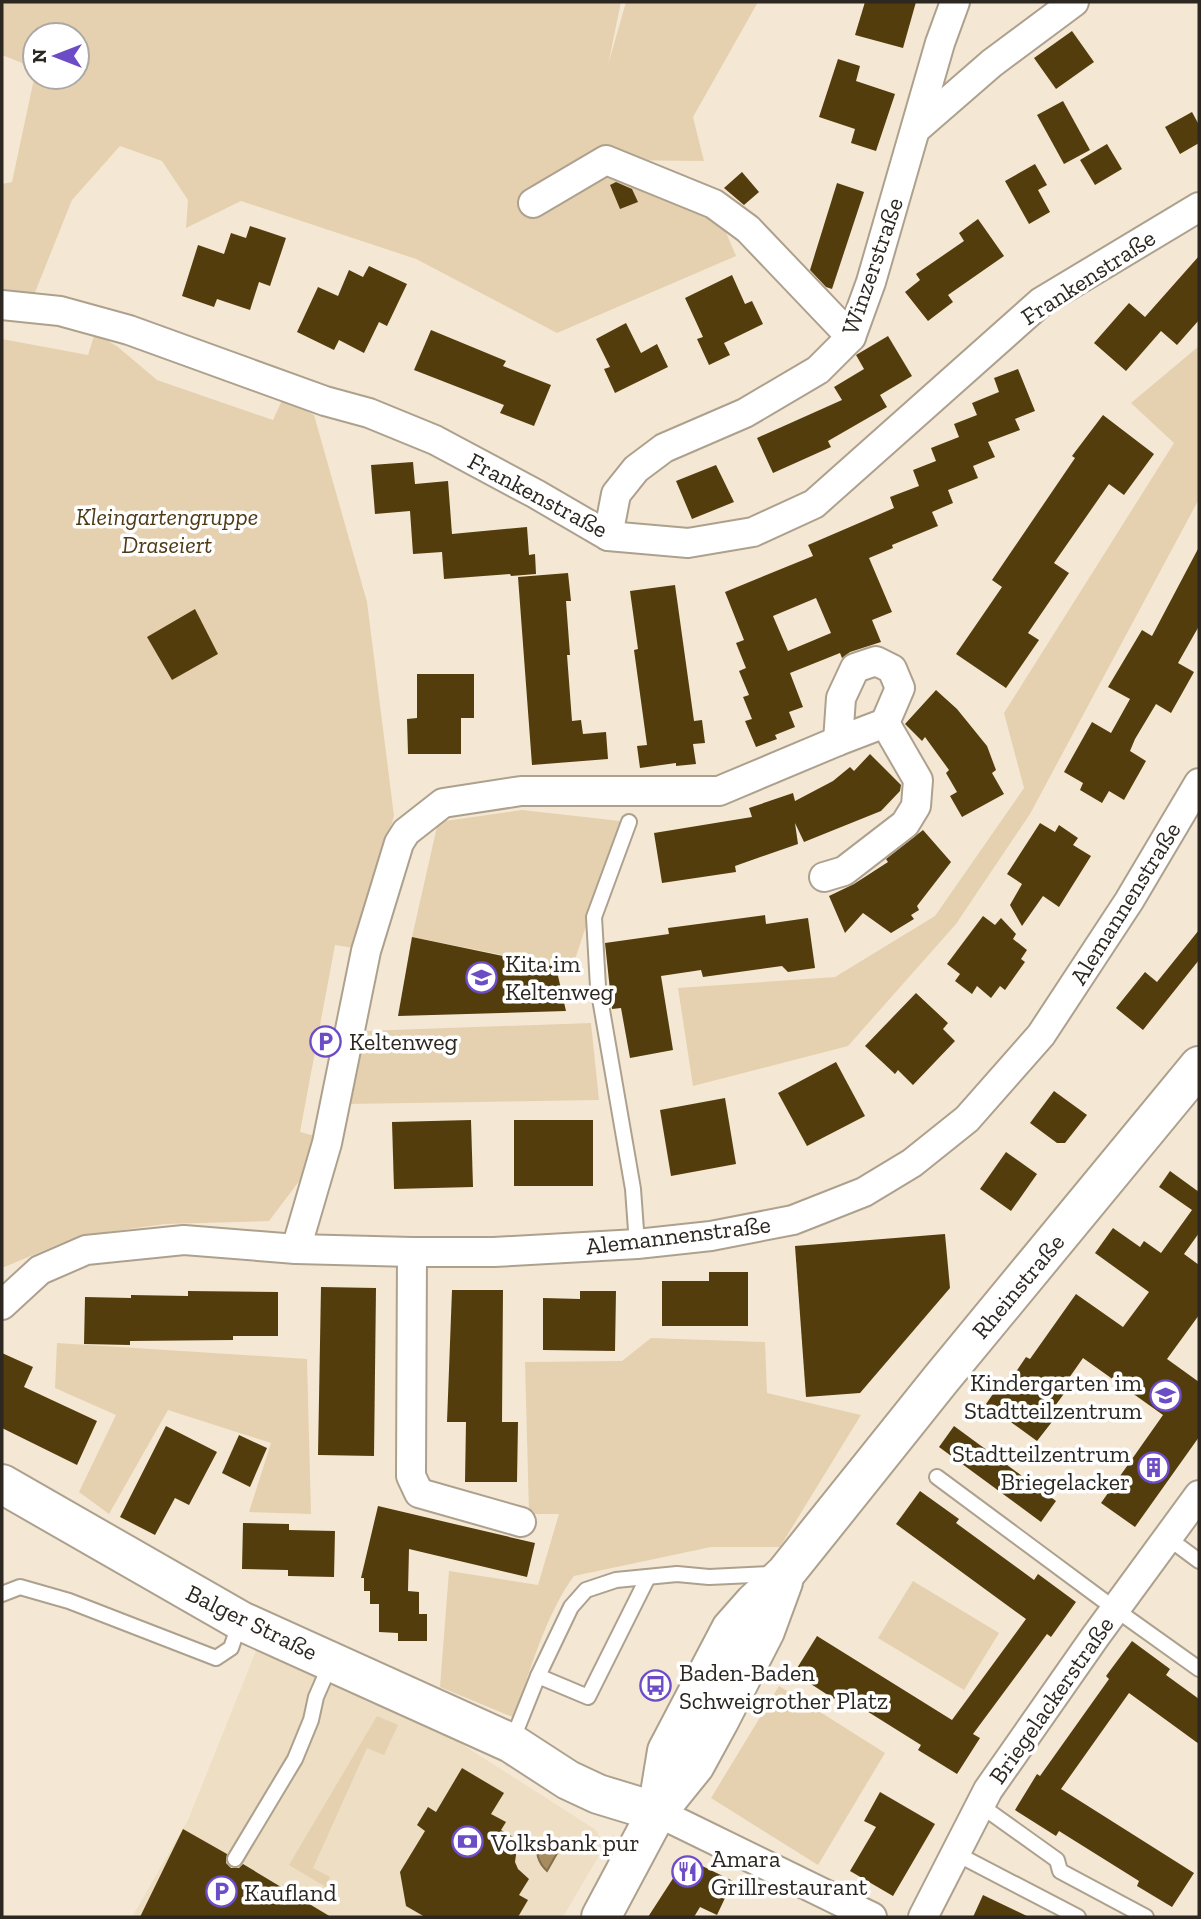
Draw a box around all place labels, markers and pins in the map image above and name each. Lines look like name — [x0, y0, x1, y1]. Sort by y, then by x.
place label: Kita im Keltenweg — [505, 949, 614, 1006]
school or university icon: Kita im Keltenweg — [465, 960, 499, 994]
parking icon: Keltenweg — [309, 1024, 343, 1058]
place label: Keltenweg — [349, 1027, 458, 1056]
place label: Kindergarten im Stadtteilzentrum — [964, 1368, 1142, 1425]
school or university icon: Kindergarten im Stadtteilzentrum — [1148, 1379, 1182, 1413]
place label: Stadtteilzentrum Briegelacker — [952, 1439, 1130, 1496]
building icon: Stadtteilzentrum Briegelacker — [1136, 1450, 1170, 1484]
place label: Baden-Baden Schweigrother Platz — [679, 1658, 888, 1715]
bus stop icon: Baden-Baden Schweigrother Platz — [639, 1669, 673, 1703]
bank icon: Volksbank pur — [451, 1825, 485, 1859]
place label: Volksbank pur — [490, 1828, 640, 1857]
place label: Amara Grillrestaurant — [711, 1844, 867, 1901]
restaurant icon: Amara Grillrestaurant — [671, 1855, 705, 1889]
parking icon: Kaufland — [204, 1875, 238, 1909]
place label: Kaufland — [244, 1878, 337, 1907]

